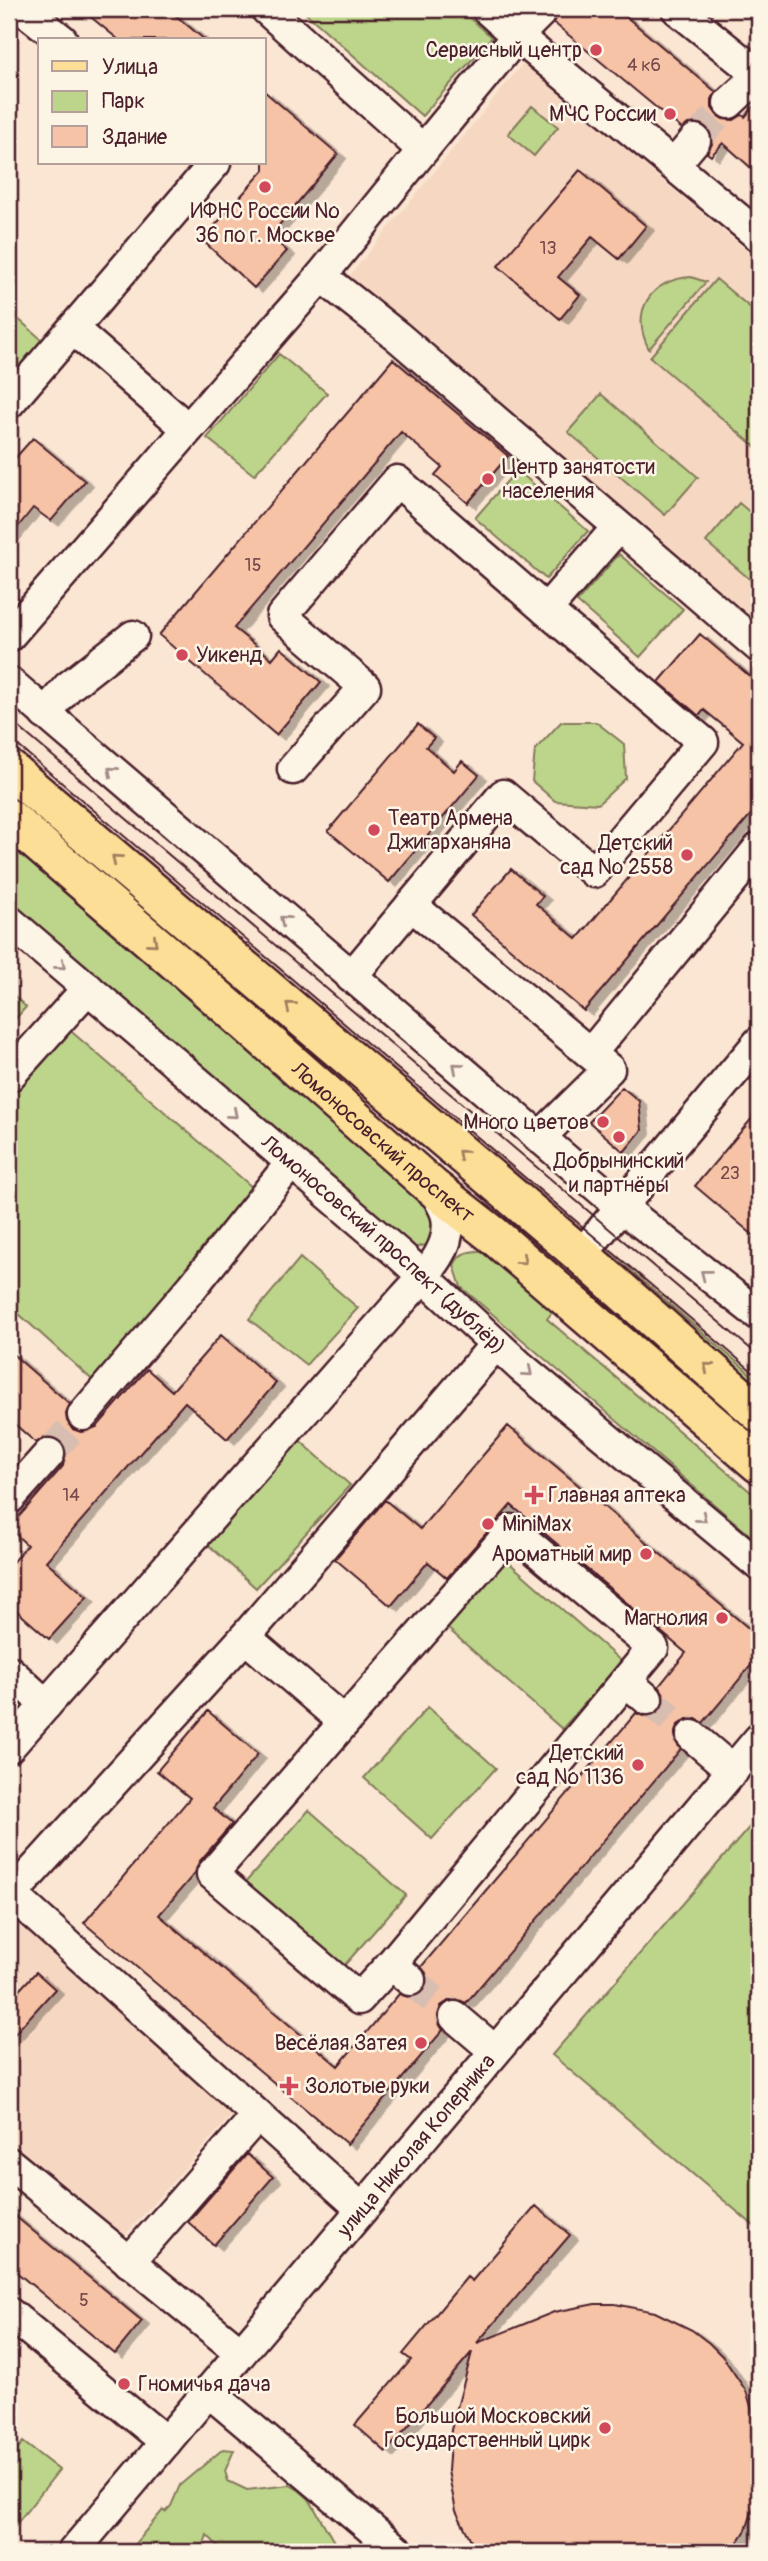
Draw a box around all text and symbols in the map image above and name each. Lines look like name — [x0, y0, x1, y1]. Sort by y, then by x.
place label: Сервисный центр — [425, 37, 582, 64]
legend — [38, 38, 266, 164]
marker: Сервисный центр — [588, 42, 604, 58]
text: Улица — [102, 54, 158, 81]
house number: 4 к6 — [627, 54, 661, 77]
text: Парк — [102, 88, 145, 115]
place label: МЧС России — [549, 101, 656, 128]
marker: МЧС России — [662, 106, 678, 122]
text: Здание — [102, 124, 168, 151]
marker: ИФНС России № 36 по г. Москве — [257, 179, 273, 195]
place label: ИФНС России № 36 по г. Москве — [190, 198, 340, 249]
house number: 13 — [539, 237, 557, 260]
place label: Центр занятости населения — [502, 454, 655, 505]
marker: Центр занятости населения — [480, 471, 496, 487]
house number: 15 — [245, 554, 261, 577]
place label: Уикенд — [196, 642, 263, 669]
marker: Уикенд — [174, 647, 190, 663]
one-way arrow — [107, 767, 120, 779]
place label: Театр Армена Джигарханяна — [387, 805, 513, 856]
marker: Театр Армена Джигарханяна — [366, 822, 382, 838]
place label: Детский сад № 2558 — [560, 830, 673, 881]
marker: Детский сад № 2558 — [679, 847, 695, 863]
one-way arrow — [111, 855, 124, 867]
one-way arrow — [279, 916, 292, 928]
one-way arrow — [145, 934, 158, 946]
one-way arrow — [53, 957, 66, 969]
one-way arrow — [285, 1002, 298, 1014]
street label: Ломоносовский проспект — [285, 1055, 480, 1229]
one-way arrow — [452, 1063, 465, 1076]
one-way arrow — [225, 1106, 238, 1118]
place label: Много цветов — [463, 1109, 589, 1136]
marker: Много цветов — [595, 1114, 611, 1130]
street label: Ломоносовский проспект (дублёр) — [255, 1128, 512, 1360]
marker: Добрынинский и партнёры — [611, 1129, 627, 1145]
place label: Добрынинский и партнёры — [553, 1148, 684, 1199]
one-way arrow — [458, 1150, 471, 1162]
house number: 23 — [720, 1162, 740, 1185]
one-way arrow — [514, 1252, 527, 1264]
one-way arrow — [701, 1269, 713, 1282]
one-way arrow — [703, 1363, 716, 1375]
one-way arrow — [519, 1364, 532, 1376]
place label: Главная аптека — [548, 1482, 686, 1509]
house number: 14 — [62, 1484, 80, 1507]
marker: Главная аптека — [526, 1487, 542, 1503]
one-way arrow — [694, 1510, 707, 1522]
place label: MiniMax — [502, 1511, 572, 1538]
marker: MiniMax — [480, 1516, 496, 1532]
place label: Ароматный мир — [491, 1541, 632, 1568]
marker: Ароматный мир — [638, 1546, 654, 1562]
place label: Магнолия — [624, 1605, 708, 1632]
marker: Магнолия — [714, 1610, 730, 1626]
place label: Детский сад № 1136 — [516, 1740, 624, 1791]
marker: Детский сад № 1136 — [630, 1757, 646, 1773]
place label: Весёлая Затея — [274, 2030, 407, 2057]
marker: Весёлая Затея — [413, 2035, 429, 2051]
street label: улица Николая Коперника — [330, 2048, 501, 2243]
place label: Золотые руки — [305, 2073, 429, 2100]
marker: Золотые руки — [279, 2076, 299, 2096]
house number: 5 — [79, 2289, 89, 2312]
place label: Гномичья дача — [138, 2371, 270, 2398]
marker: Гномичья дача — [116, 2376, 132, 2392]
place label: Большой Московский Государственный цирк — [384, 2403, 591, 2454]
marker: Большой Московский Государственный цирк — [597, 2420, 613, 2436]

